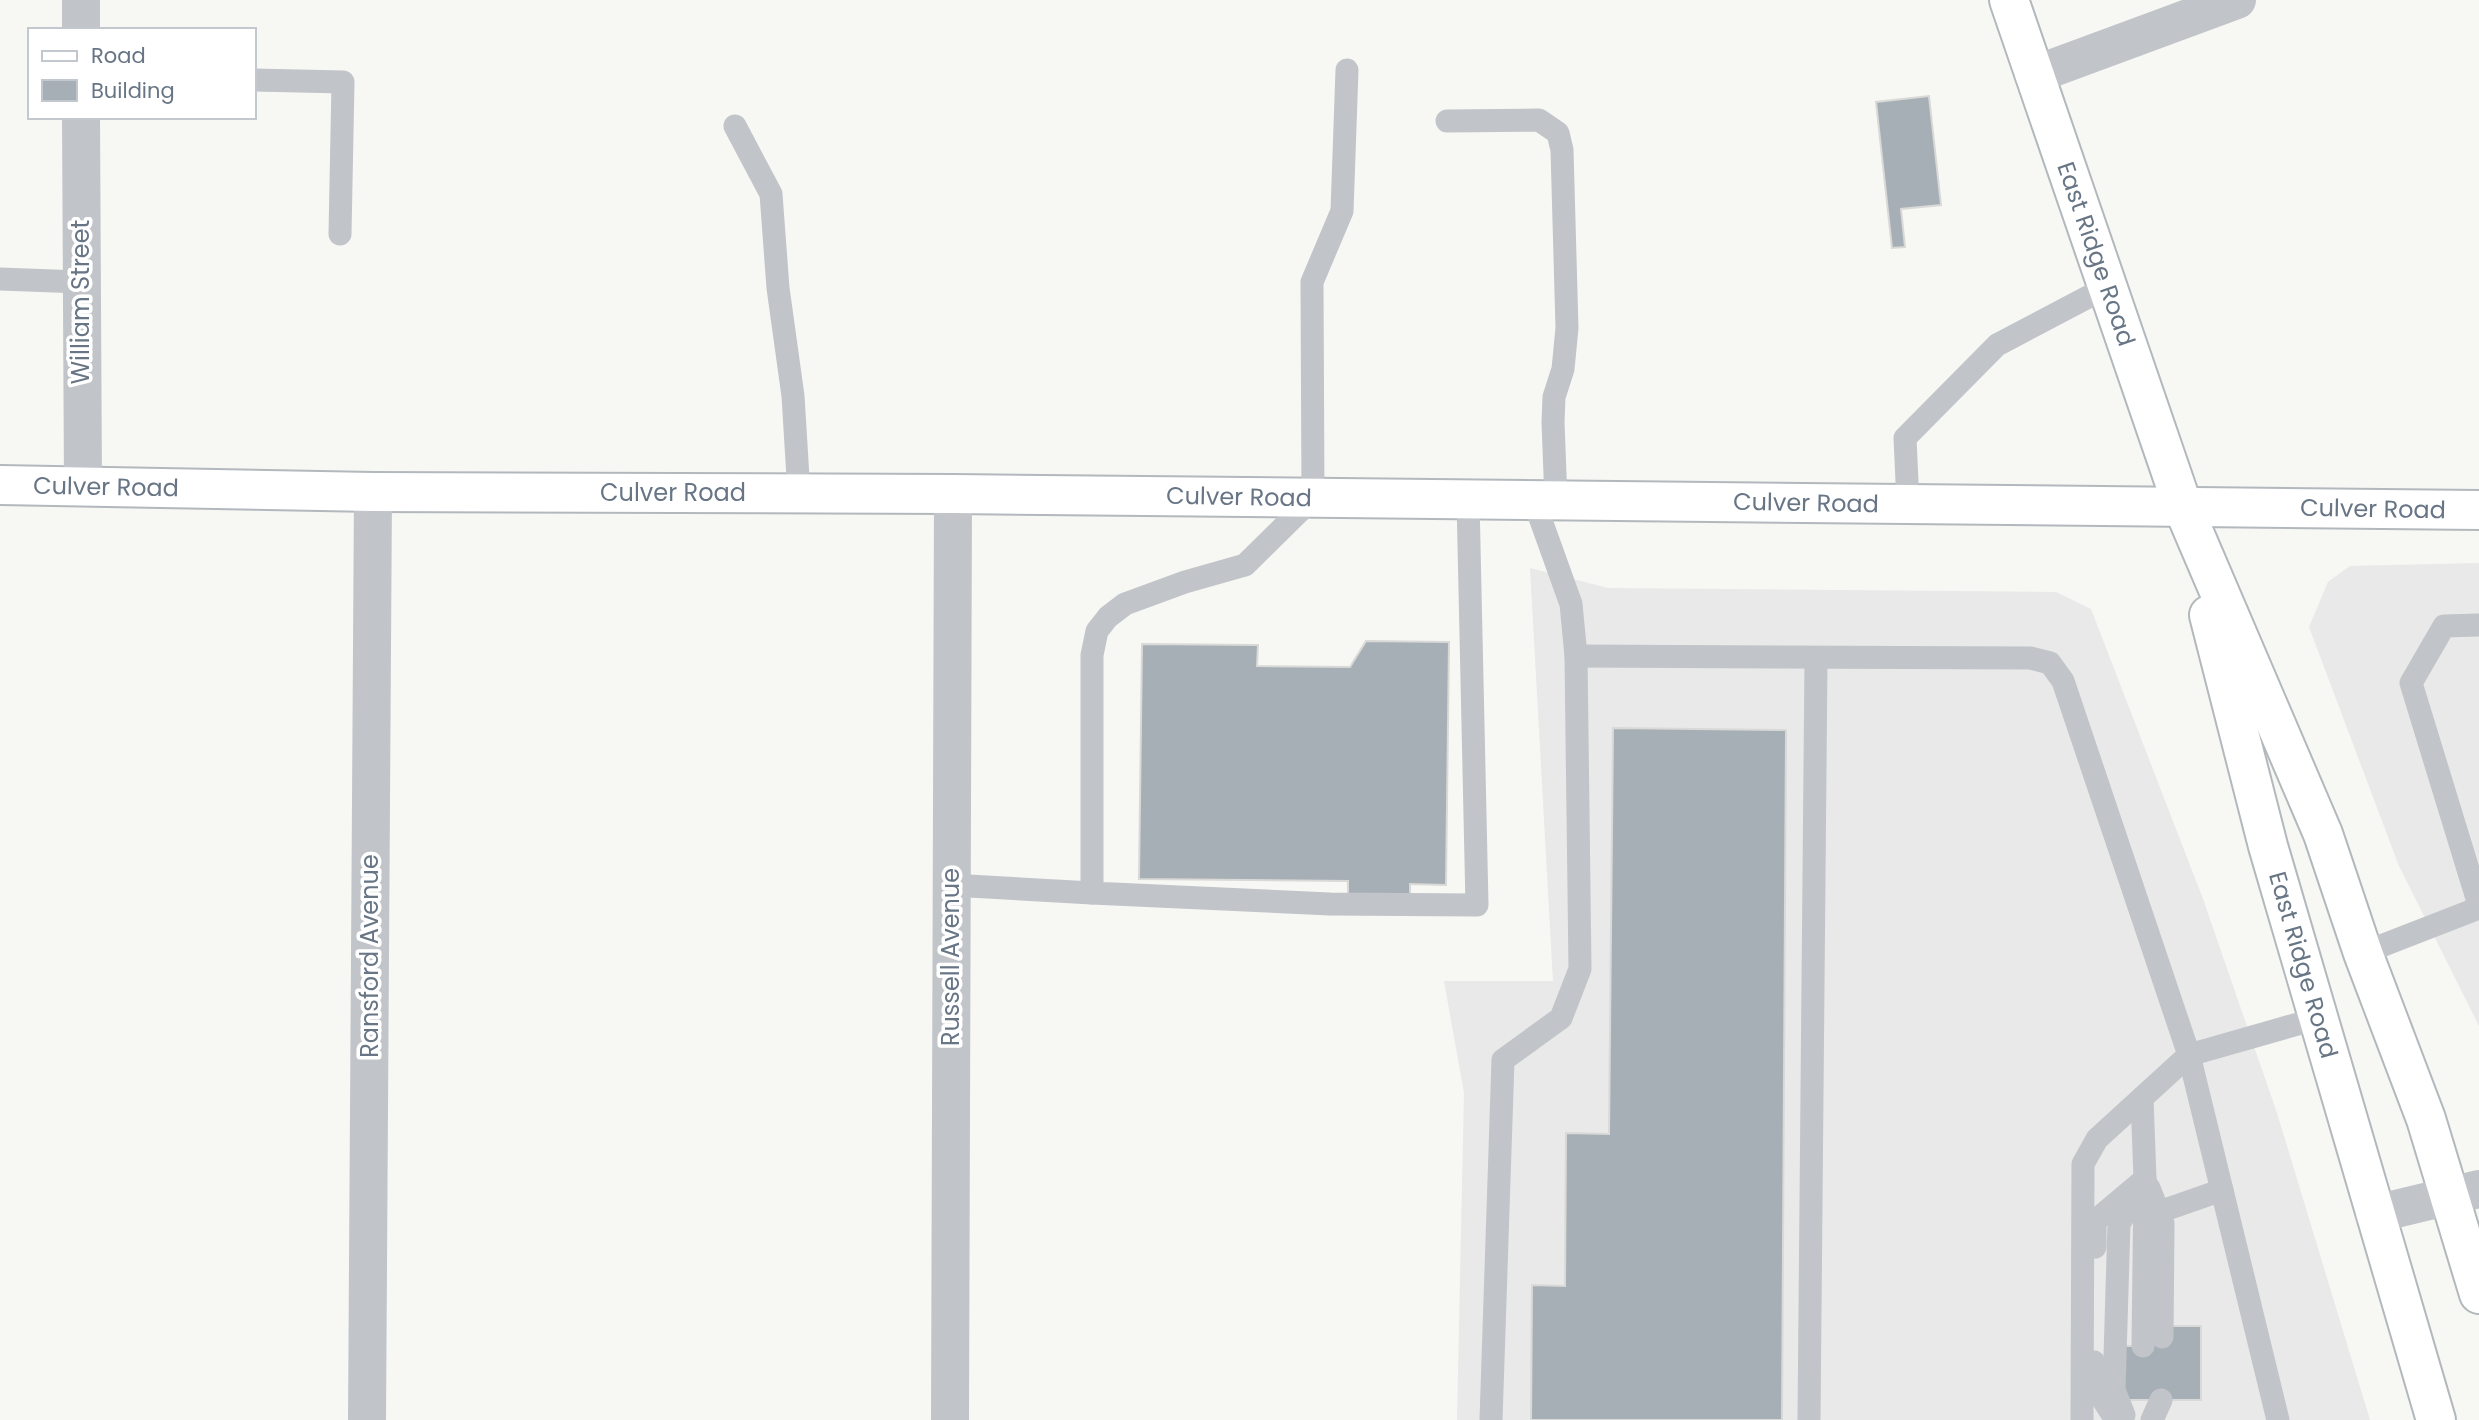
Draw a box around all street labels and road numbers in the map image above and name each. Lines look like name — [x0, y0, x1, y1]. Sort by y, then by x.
street label: East Ridge Road — [2049, 157, 2143, 350]
street label: William Street — [64, 220, 97, 384]
street label: Culver Road — [33, 469, 179, 504]
street label: Culver Road — [600, 476, 746, 509]
street label: Culver Road — [1166, 479, 1312, 514]
street label: Culver Road — [1733, 485, 1879, 520]
street label: Culver Road — [2300, 491, 2446, 526]
street label: Ransford Avenue — [353, 854, 386, 1058]
street label: Russell Avenue — [934, 868, 967, 1046]
street label: East Ridge Road — [2261, 868, 2346, 1062]

